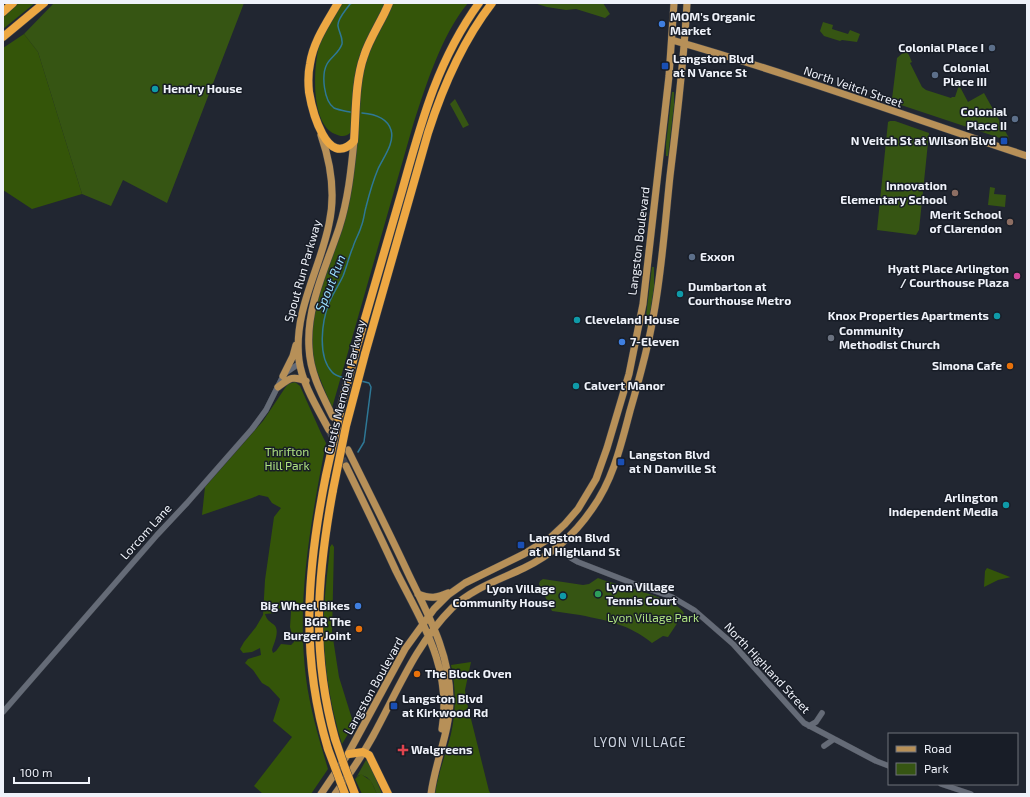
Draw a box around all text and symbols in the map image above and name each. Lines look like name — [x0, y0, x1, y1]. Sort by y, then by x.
place label: MOM's Organic Market — [670, 9, 755, 37]
marker: MOM's Organic Market — [657, 19, 667, 29]
place label: Colonial Place I — [898, 40, 984, 54]
marker: Colonial Place I — [987, 43, 997, 53]
place label: Langston Blvd at N Vance St — [673, 51, 754, 79]
place label: Colonial Place III — [943, 60, 990, 88]
marker: Langston Blvd at N Vance St — [660, 61, 670, 71]
street label: North Veitch Street — [802, 63, 905, 110]
marker: Colonial Place III — [930, 70, 940, 80]
place label: Hendry House — [163, 81, 243, 96]
marker: Hendry House — [150, 84, 160, 94]
place label: Colonial Place II — [961, 104, 1007, 132]
marker: Colonial Place II — [1010, 114, 1020, 124]
place label: N Veitch St at Wilson Blvd — [851, 133, 996, 147]
marker: N Veitch St at Wilson Blvd — [999, 136, 1009, 146]
place label: Innovation Elementary School — [840, 178, 947, 207]
street label: Langston Boulevard — [624, 186, 652, 296]
marker: Innovation Elementary School — [950, 188, 960, 198]
place label: Merit School of Clarendon — [929, 207, 1002, 235]
street label: Spout Run Parkway — [281, 217, 324, 324]
marker: Merit School of Clarendon — [1005, 217, 1015, 227]
place label: Exxon — [700, 249, 735, 263]
water label: Spout Run — [311, 252, 349, 314]
marker: Exxon — [687, 252, 697, 262]
place label: Hyatt Place Arlington / Courthouse Plaza — [888, 261, 1009, 289]
marker: Hyatt Place Arlington / Courthouse Plaza — [1012, 271, 1022, 281]
place label: Dumbarton at Courthouse Metro — [688, 279, 791, 307]
marker: Dumbarton at Courthouse Metro — [675, 289, 685, 299]
place label: Knox Properties Apartments — [828, 308, 989, 322]
marker: Knox Properties Apartments — [992, 311, 1002, 321]
place label: Cleveland House — [585, 312, 680, 326]
marker: Cleveland House — [572, 315, 582, 325]
street label: Custis Memorial Parkway — [321, 317, 368, 455]
place label: Community Methodist Church — [839, 323, 940, 351]
marker: Community Methodist Church — [826, 333, 836, 343]
place label: 7-Eleven — [630, 334, 679, 348]
marker: 7-Eleven — [617, 337, 627, 347]
place label: Simona Cafe — [932, 358, 1002, 372]
marker: Simona Cafe — [1005, 361, 1015, 371]
place label: Calvert Manor — [584, 378, 665, 392]
marker: Calvert Manor — [571, 381, 581, 391]
park label: Thrifton Hill Park — [264, 444, 310, 472]
place label: Langston Blvd at N Danville St — [629, 447, 716, 475]
marker: Langston Blvd at N Danville St — [616, 457, 626, 467]
place label: Arlington Independent Media — [888, 490, 998, 518]
marker: Arlington Independent Media — [1001, 500, 1011, 510]
street label: Lorcom Lane — [117, 501, 174, 562]
place label: Langston Blvd at N Highland St — [529, 530, 620, 558]
marker: Langston Blvd at N Highland St — [516, 540, 526, 550]
place label: Lyon Village Tennis Court — [606, 579, 677, 607]
place label: Lyon Village Community House — [452, 581, 555, 610]
marker: Lyon Village Tennis Court — [593, 589, 603, 599]
marker: Lyon Village Community House — [558, 591, 568, 601]
place label: Big Wheel Bikes — [260, 598, 350, 612]
marker: Big Wheel Bikes — [353, 601, 363, 611]
park label: Lyon Village Park — [607, 610, 699, 624]
place label: BGR The Burger Joint — [283, 614, 351, 642]
street label: North Highland Street — [722, 619, 814, 716]
marker: BGR The Burger Joint — [354, 624, 364, 634]
street label: Langston Boulevard — [341, 634, 406, 737]
place label: The Block Oven — [425, 666, 512, 680]
marker: The Block Oven — [412, 669, 422, 679]
place label: Langston Blvd at Kirkwood Rd — [402, 691, 488, 719]
marker: Langston Blvd at Kirkwood Rd — [389, 701, 399, 711]
legend — [888, 733, 1018, 785]
district label: LYON VILLAGE — [593, 734, 687, 750]
text: Road — [924, 741, 952, 755]
place label: Walgreens — [411, 742, 472, 756]
marker: Walgreens — [398, 745, 408, 755]
scale bar — [14, 759, 89, 785]
text: Park — [924, 761, 949, 775]
text: 100 m — [20, 765, 52, 779]

